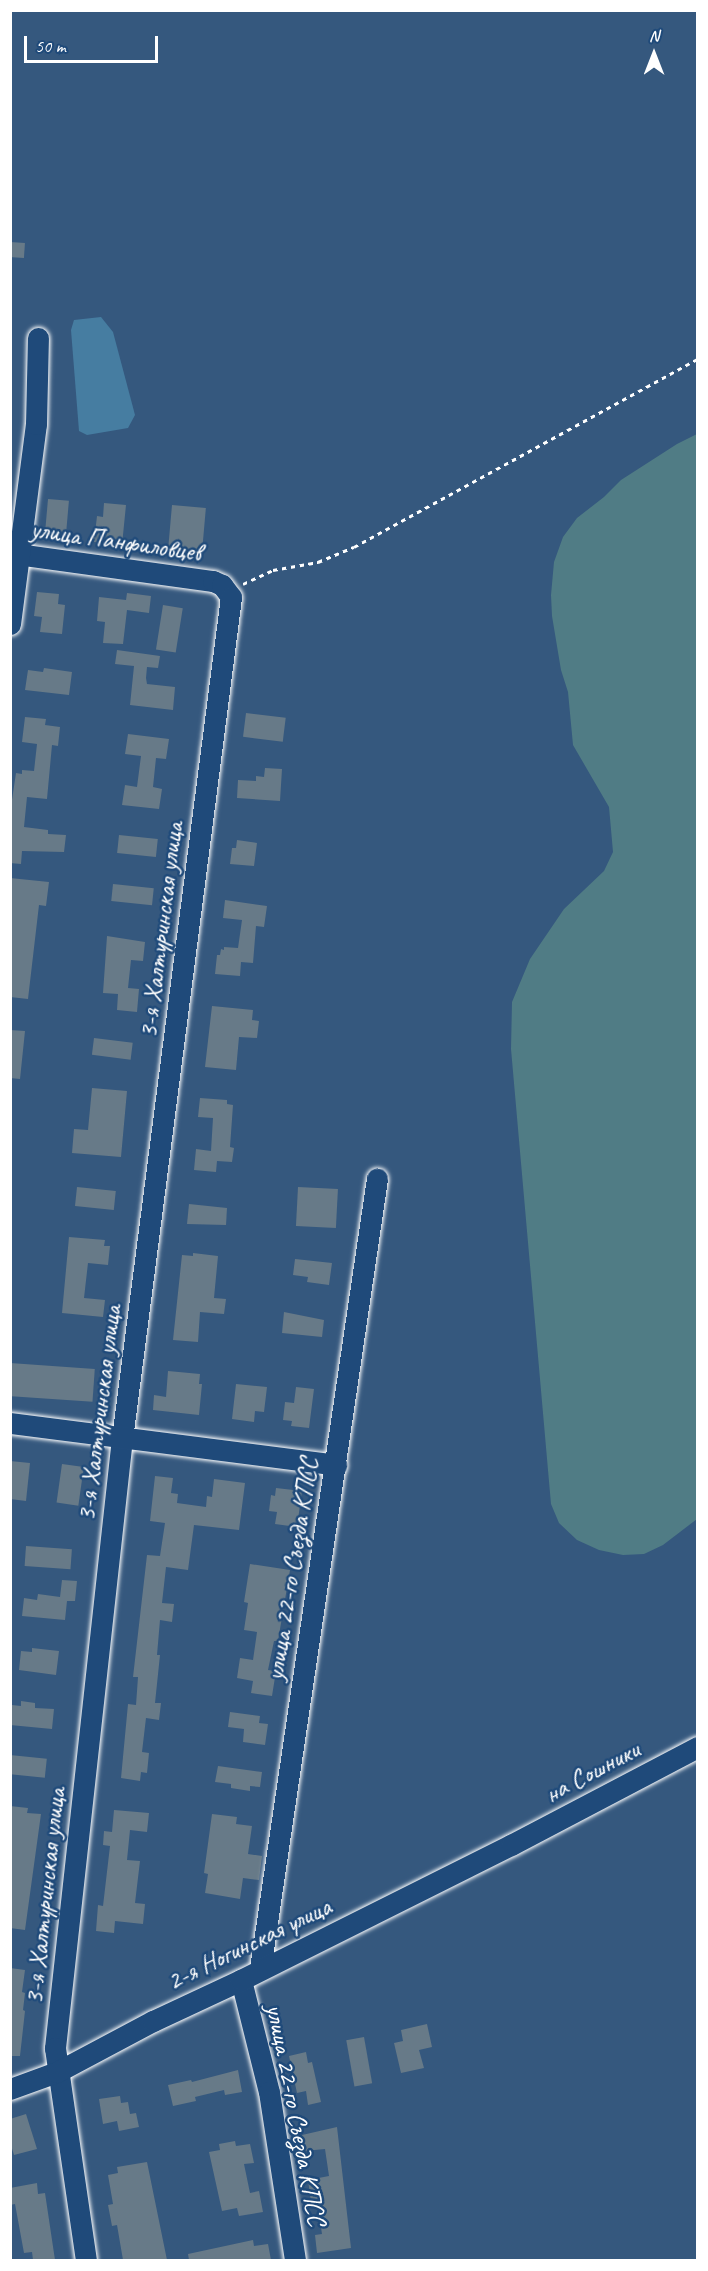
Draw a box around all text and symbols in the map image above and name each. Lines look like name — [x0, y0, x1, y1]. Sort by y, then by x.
scale bar — [27, 24, 160, 62]
north arrow — [624, 24, 684, 84]
text: N — [649, 26, 659, 46]
text: 50 m — [35, 35, 66, 57]
street label: улица Панфиловцев — [29, 514, 203, 568]
street label: 3-я Халтуринская улица — [132, 819, 190, 1041]
street label: 3-я Халтуринская улица — [70, 1302, 128, 1524]
street label: улица 22-го Съезда КПСС — [259, 1455, 325, 1683]
street label: на Сошники — [538, 1734, 646, 1810]
street label: 3-я Халтуринская улица — [18, 1785, 72, 2007]
street label: 2-я Ногинская улица — [159, 1890, 339, 1998]
street label: улица 22-го Съезда КПСС — [259, 2001, 333, 2229]

